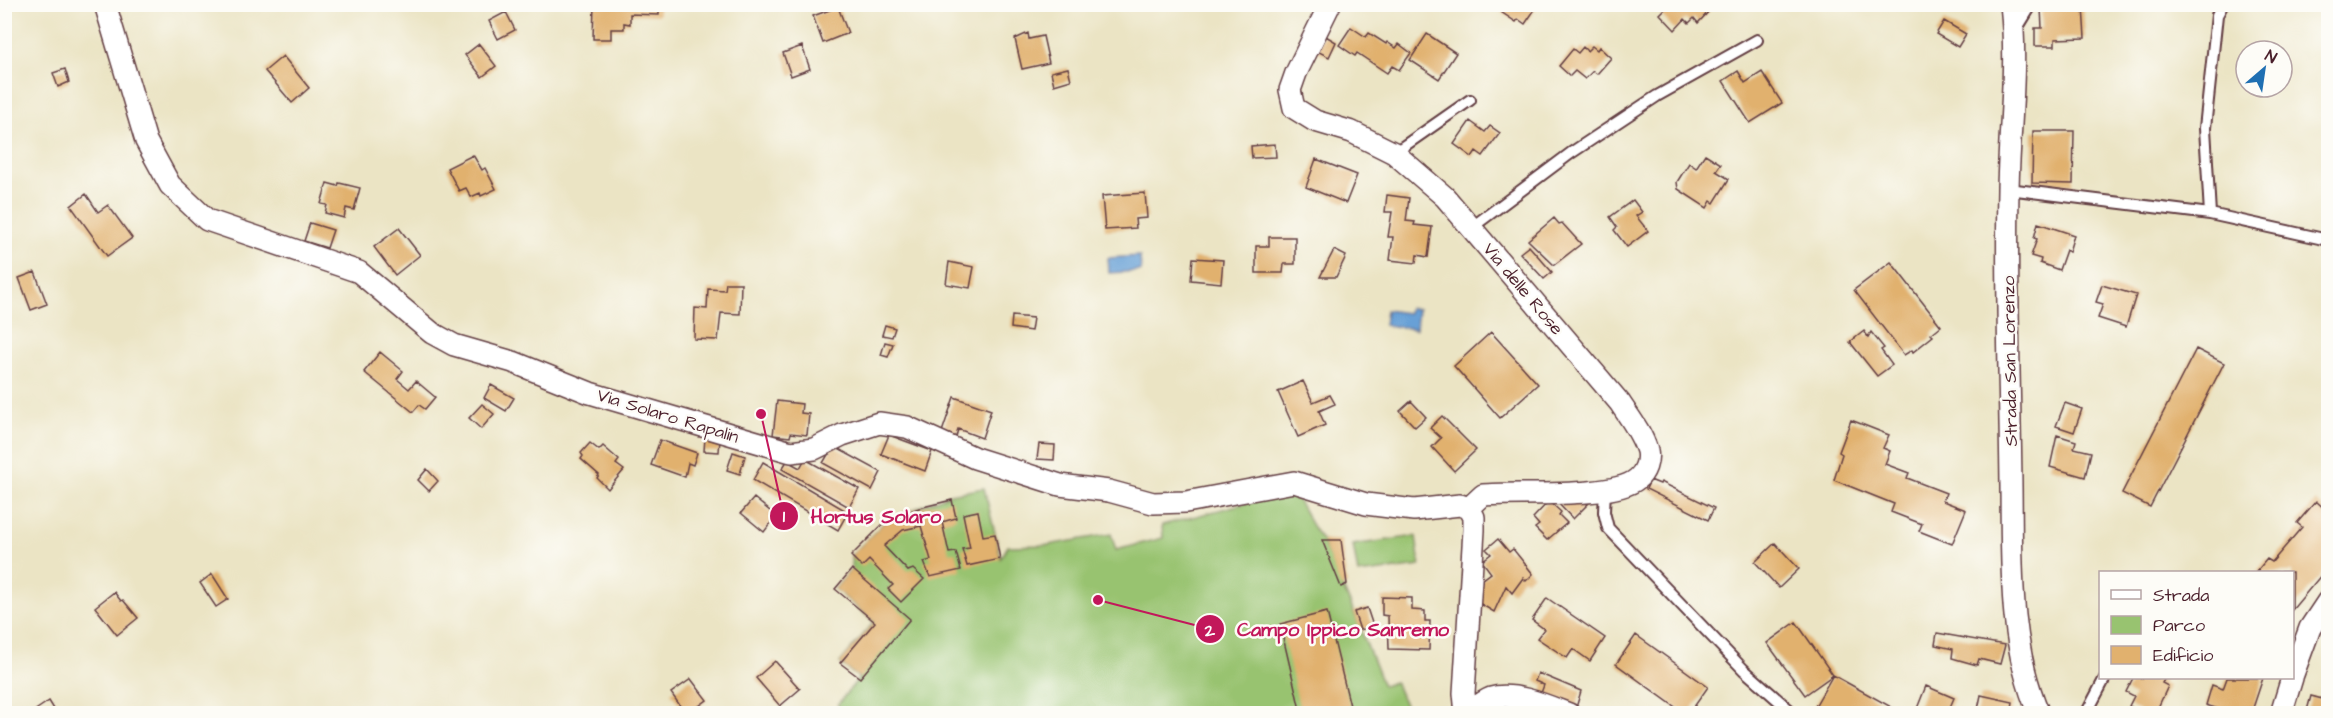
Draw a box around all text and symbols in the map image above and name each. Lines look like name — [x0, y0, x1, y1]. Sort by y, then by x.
north arrow — [2234, 39, 2294, 99]
text: N — [2261, 45, 2281, 69]
street label: Via delle Rose — [1477, 237, 1569, 341]
street label: Strada San Lorenzo — [1996, 275, 2024, 447]
street label: Via Solaro Rapalin — [594, 383, 742, 449]
callout: Hortus Solaro — [769, 497, 953, 535]
text: Hortus Solaro — [811, 503, 942, 531]
text: 1 — [783, 504, 786, 529]
legend — [2099, 571, 2294, 679]
text: Strada — [2153, 583, 2209, 608]
callout: Campo Ippico Sanremo — [1195, 610, 1461, 648]
text: Parco — [2153, 613, 2205, 638]
text: Campo Ippico Sanremo — [1237, 616, 1450, 644]
text: 2 — [1204, 618, 1216, 643]
text: Edificio — [2153, 643, 2213, 668]

